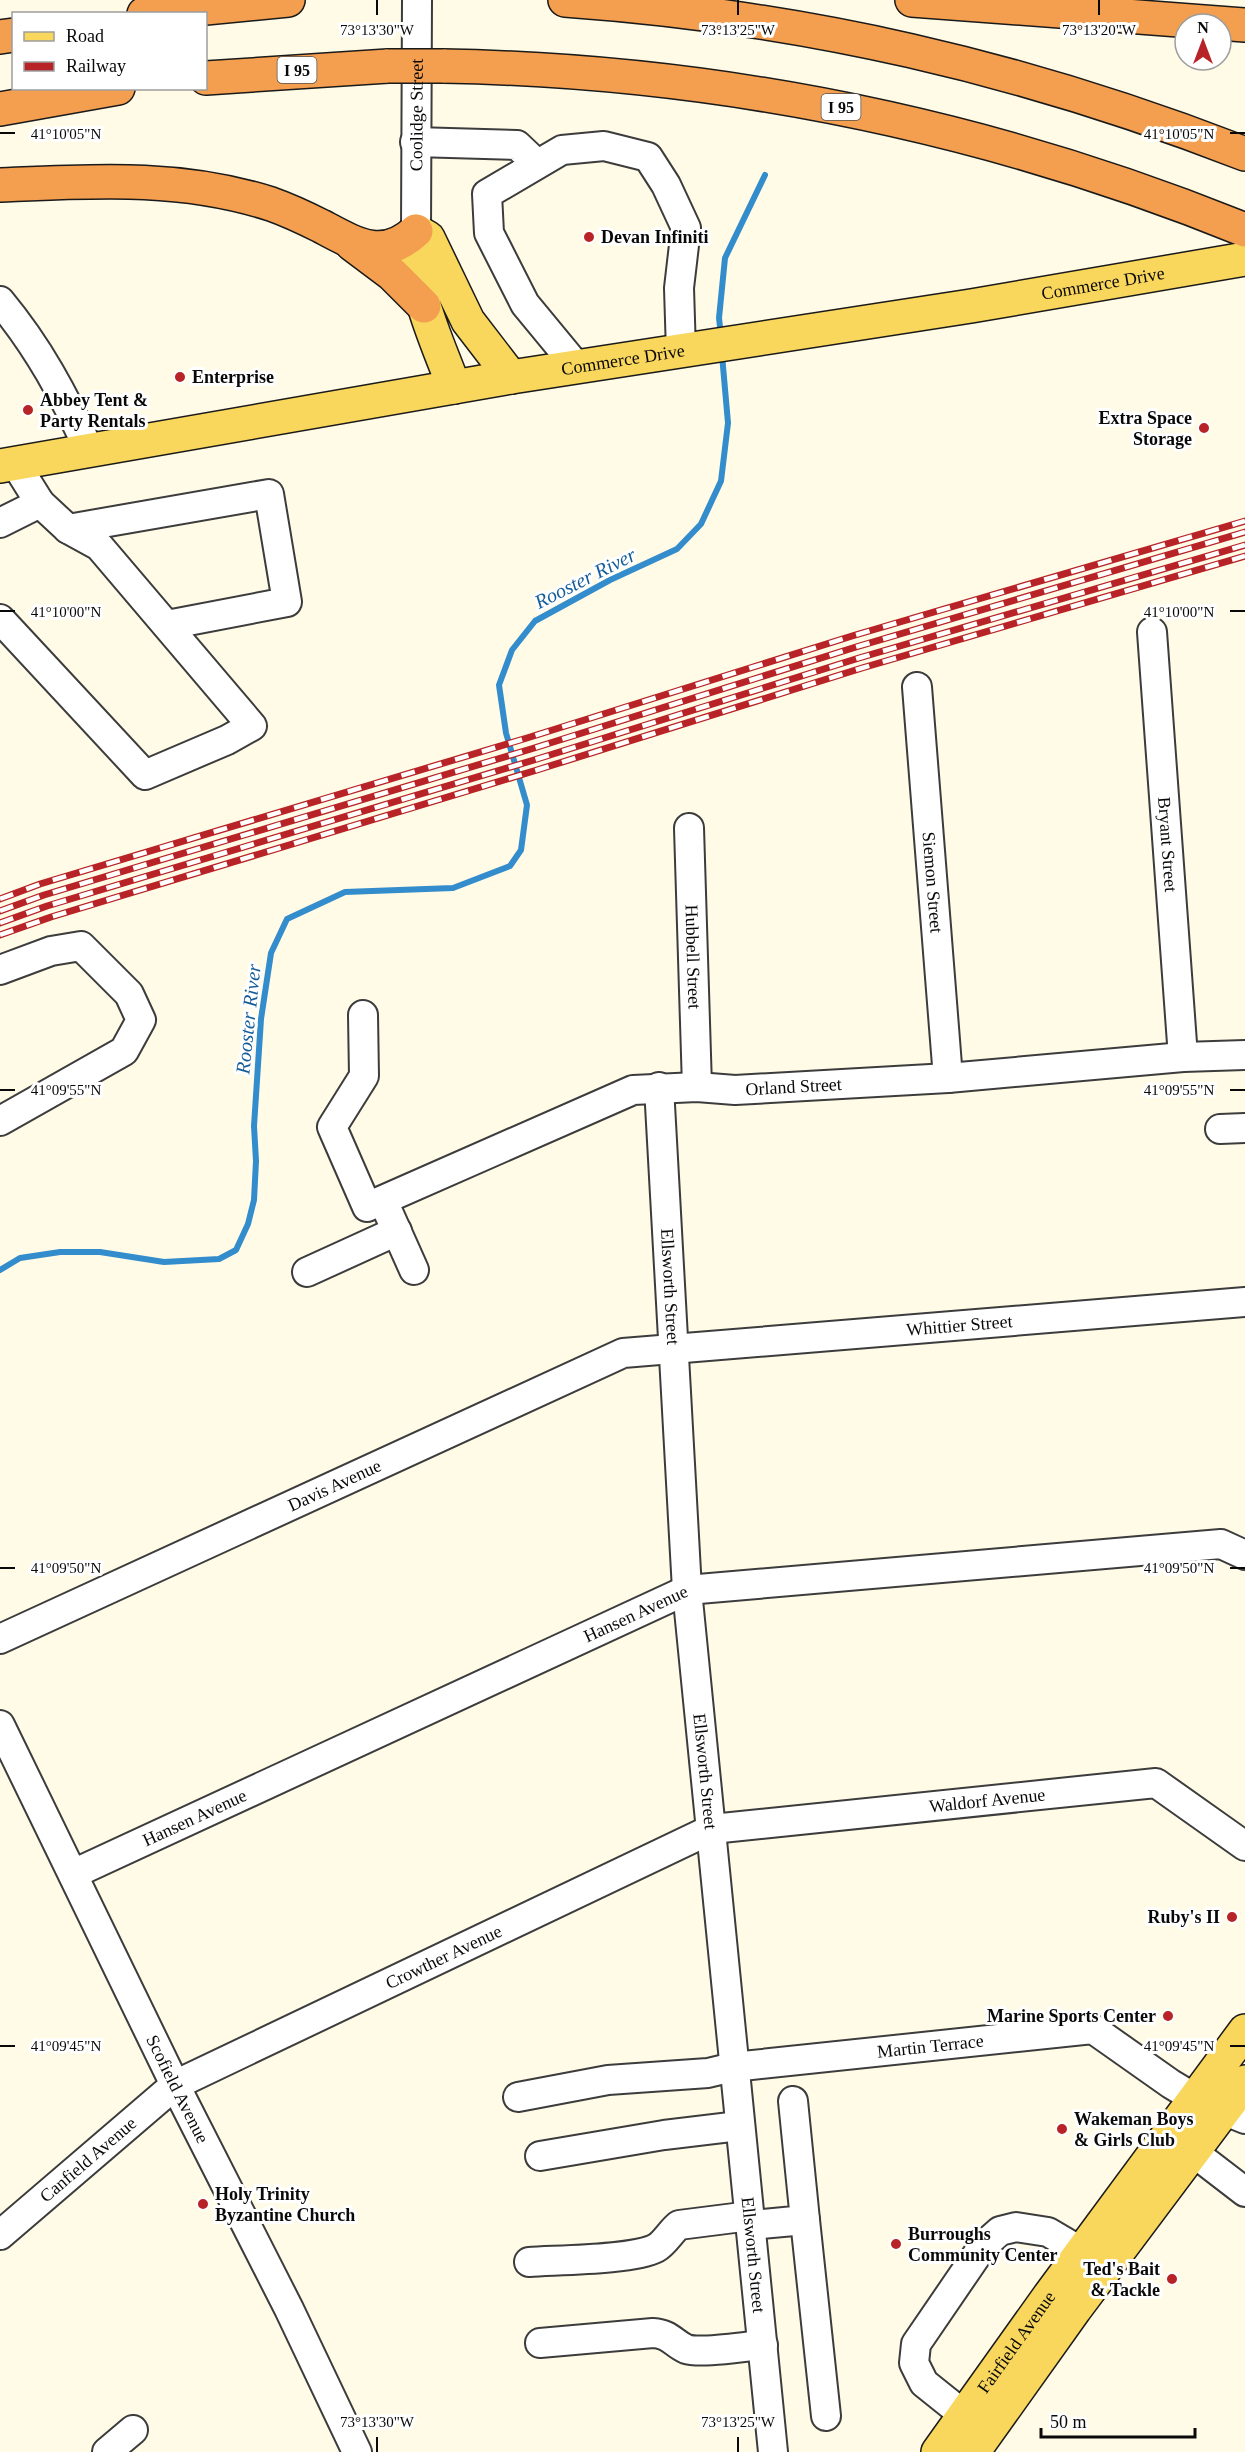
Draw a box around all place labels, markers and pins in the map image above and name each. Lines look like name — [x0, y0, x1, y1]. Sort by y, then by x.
place label: Devan Infiniti — [601, 227, 709, 247]
marker: Devan Infiniti — [582, 230, 596, 244]
place label: Enterprise — [192, 367, 274, 387]
marker: Enterprise — [173, 370, 187, 384]
place label: Abbey Tent & Party Rentals — [40, 390, 148, 431]
marker: Abbey Tent & Party Rentals — [21, 403, 35, 417]
place label: Extra Space Storage — [1099, 408, 1192, 449]
marker: Extra Space Storage — [1197, 421, 1211, 435]
place label: Ruby's II — [1147, 1907, 1220, 1927]
marker: Ruby's II — [1225, 1910, 1239, 1924]
place label: Marine Sports Center — [987, 2006, 1156, 2026]
marker: Marine Sports Center — [1161, 2009, 1175, 2023]
place label: Wakeman Boys & Girls Club — [1074, 2109, 1194, 2150]
marker: Wakeman Boys & Girls Club — [1055, 2122, 1069, 2136]
place label: Holy Trinity Byzantine Church — [215, 2184, 355, 2225]
marker: Holy Trinity Byzantine Church — [196, 2197, 210, 2211]
place label: Burroughs Community Center — [908, 2224, 1057, 2265]
marker: Burroughs Community Center — [889, 2237, 903, 2251]
place label: Ted's Bait & Tackle — [1083, 2259, 1160, 2300]
marker: Ted's Bait & Tackle — [1165, 2272, 1179, 2286]

